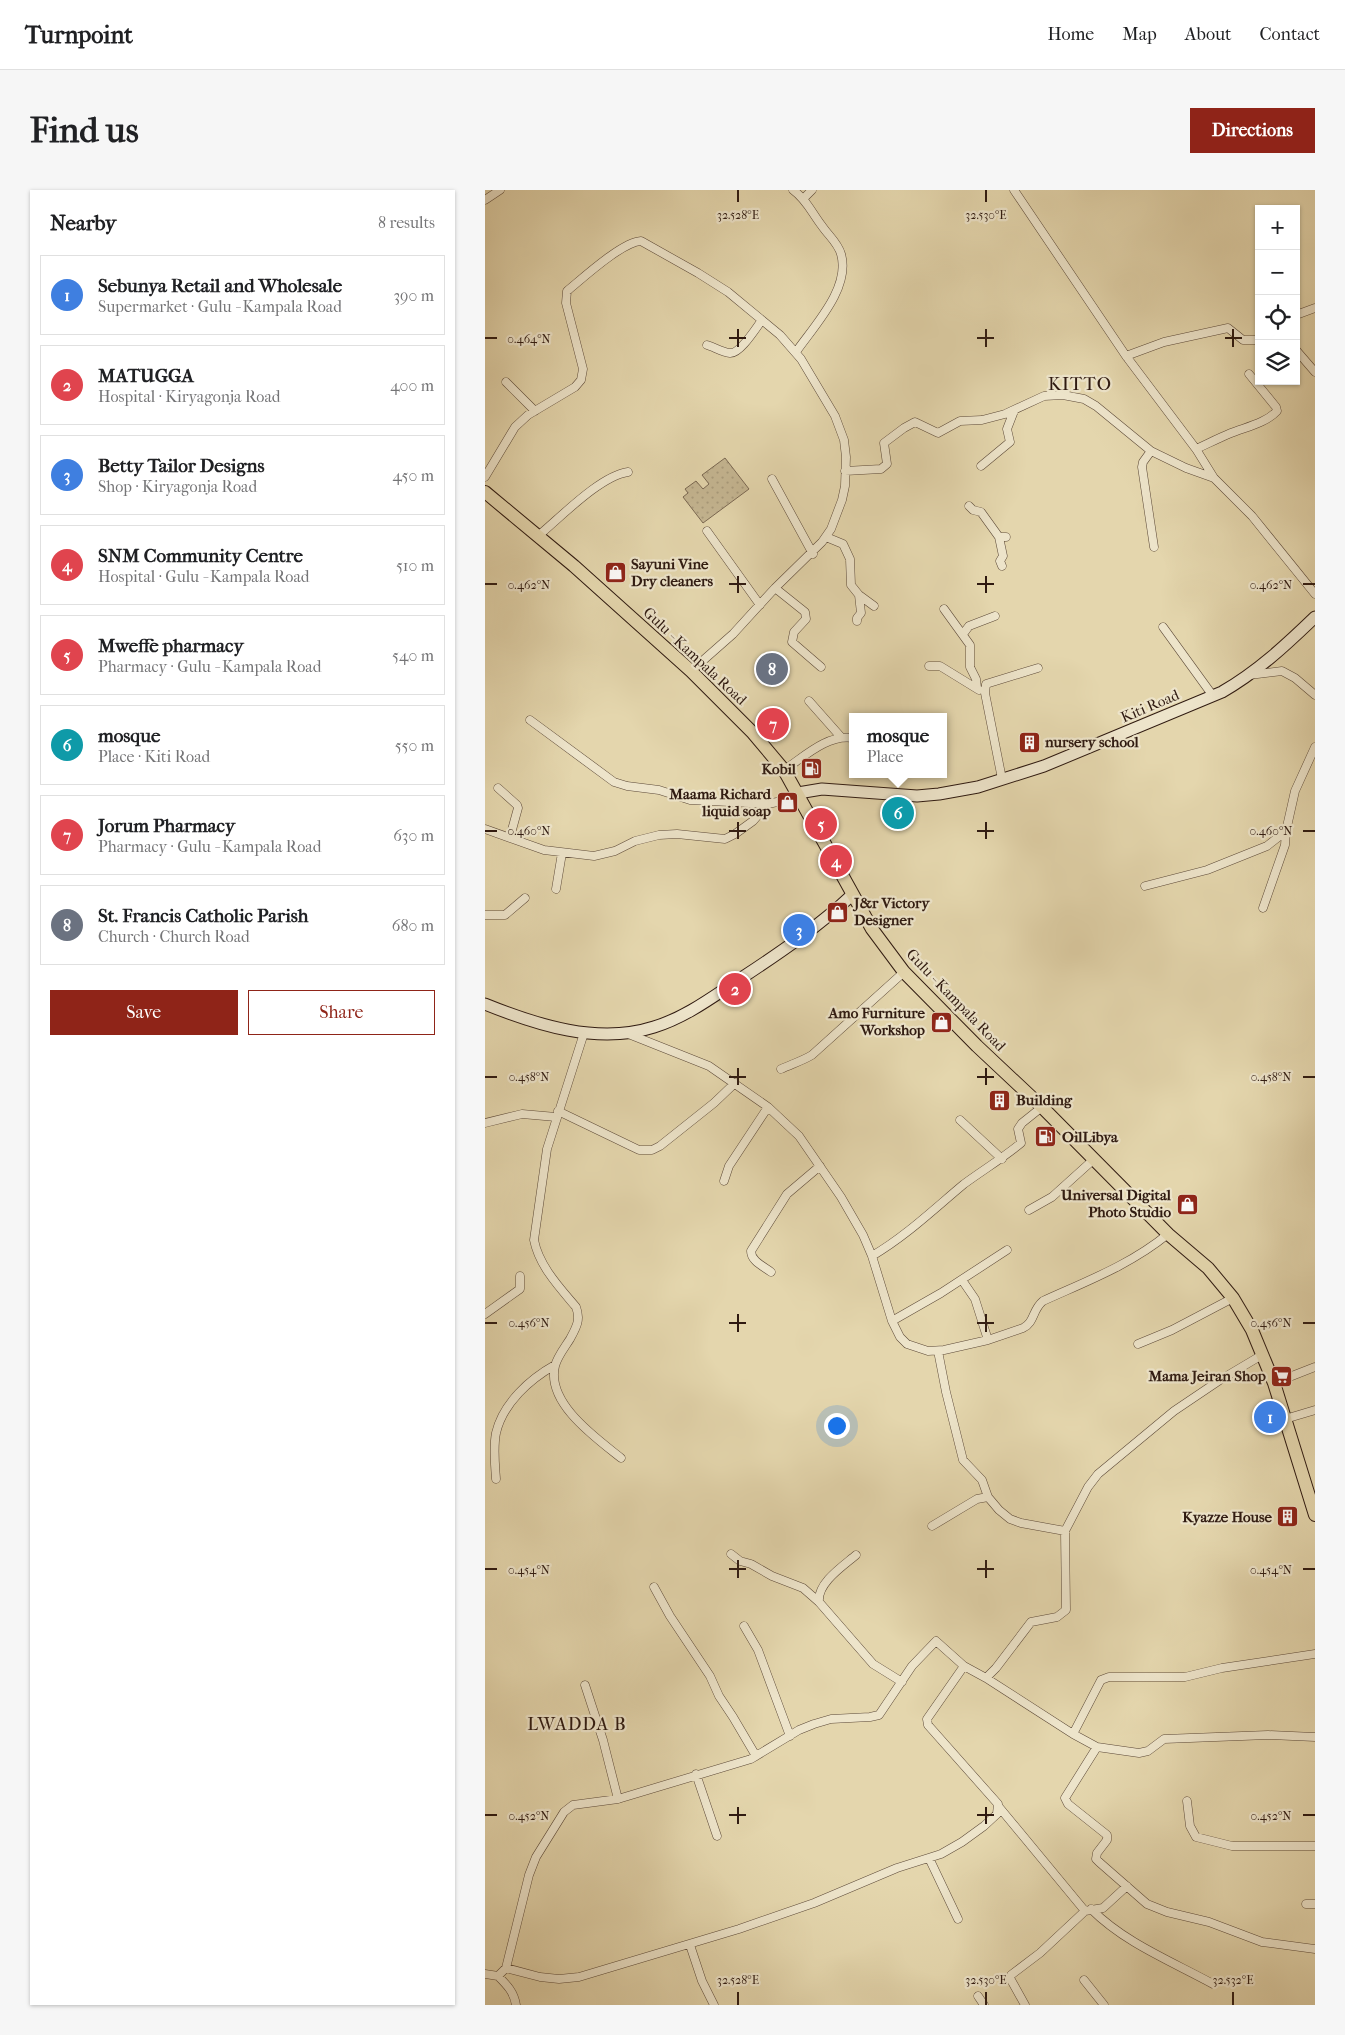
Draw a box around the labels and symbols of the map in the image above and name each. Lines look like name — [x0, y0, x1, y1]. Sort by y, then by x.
text: 32.528°E — [717, 208, 759, 222]
text: 32.530°E — [965, 208, 1007, 222]
text: 0.464°N — [507, 332, 551, 346]
district label: KITTO — [1048, 374, 1112, 395]
place label: Sayuni Vine Dry cleaners — [631, 555, 713, 590]
shop icon: Sayuni Vine Dry cleaners — [603, 561, 627, 585]
text: 0.462°N — [508, 578, 550, 592]
text: 0.462°N — [1250, 578, 1292, 592]
street label: Gulu - Kampala Road — [639, 603, 751, 709]
pin: 8 — [756, 650, 788, 688]
street label: Kiti Road — [1118, 685, 1183, 726]
pin: 7 — [757, 705, 789, 743]
building icon: nursery school — [1017, 730, 1041, 754]
place label: nursery school — [1044, 733, 1139, 751]
fuel station icon: Kobil — [800, 757, 824, 781]
place label: Kobil — [761, 760, 797, 778]
place label: Maama Richard liquid soap — [668, 785, 772, 820]
shop icon: Maama Richard liquid soap — [775, 791, 799, 815]
pin: 6 — [882, 794, 914, 832]
pin: 5 — [805, 805, 837, 843]
text: 0.460°N — [508, 824, 550, 838]
text: 0.460°N — [1250, 824, 1292, 838]
pin: 4 — [820, 842, 852, 880]
place label: J&r Victory Designer — [852, 894, 930, 929]
shop icon: J&r Victory Designer — [826, 900, 850, 924]
pin: 3 — [783, 911, 815, 949]
street label: Gulu - Kampala Road — [903, 945, 1010, 1055]
pin: 2 — [719, 970, 751, 1008]
place label: Amo Furniture Workshop — [828, 1004, 926, 1039]
shop icon: Amo Furniture Workshop — [929, 1010, 953, 1034]
text: 0.458°N — [509, 1070, 549, 1084]
text: 0.458°N — [1251, 1070, 1291, 1084]
building icon: Building — [988, 1088, 1012, 1112]
place label: Building — [1016, 1091, 1073, 1109]
fuel station icon: OilLibya — [1034, 1125, 1058, 1149]
place label: OilLibya — [1062, 1128, 1119, 1146]
place label: Universal Digital Photo Studio — [1060, 1186, 1172, 1221]
shop icon: Universal Digital Photo Studio — [1175, 1192, 1199, 1216]
text: 0.456°N — [508, 1316, 550, 1330]
text: 0.456°N — [1250, 1316, 1292, 1330]
supermarket icon: Mama Jeiran Shop — [1270, 1364, 1294, 1388]
place label: Mama Jeiran Shop — [1147, 1367, 1266, 1385]
pin: 1 — [1254, 1398, 1286, 1436]
your location — [824, 1413, 850, 1439]
building icon: Kyazze House — [1276, 1505, 1300, 1529]
place label: Kyazze House — [1182, 1508, 1273, 1526]
text: 0.454°N — [508, 1563, 550, 1577]
text: 0.454°N — [1250, 1563, 1292, 1577]
district label: LWADDA B — [527, 1714, 627, 1735]
text: 0.452°N — [509, 1809, 549, 1823]
text: 0.452°N — [1251, 1809, 1291, 1823]
text: 32.528°E — [717, 1973, 759, 1987]
text: 32.530°E — [965, 1973, 1007, 1987]
text: 32.532°E — [1213, 1973, 1253, 1987]

